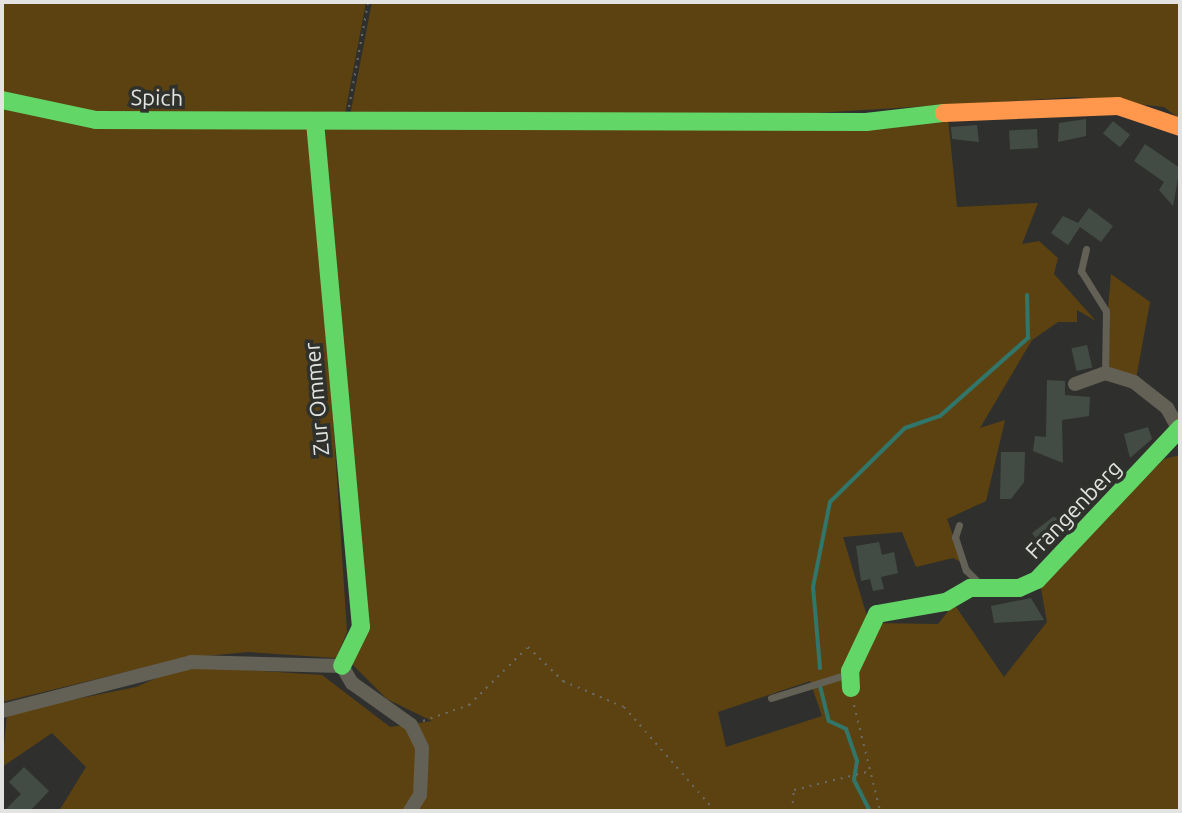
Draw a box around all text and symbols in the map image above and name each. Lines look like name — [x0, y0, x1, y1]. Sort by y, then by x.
street label: Spich — [131, 83, 183, 111]
street label: Zur Ommer — [298, 341, 334, 457]
street label: Frangenberg — [1019, 454, 1127, 564]

